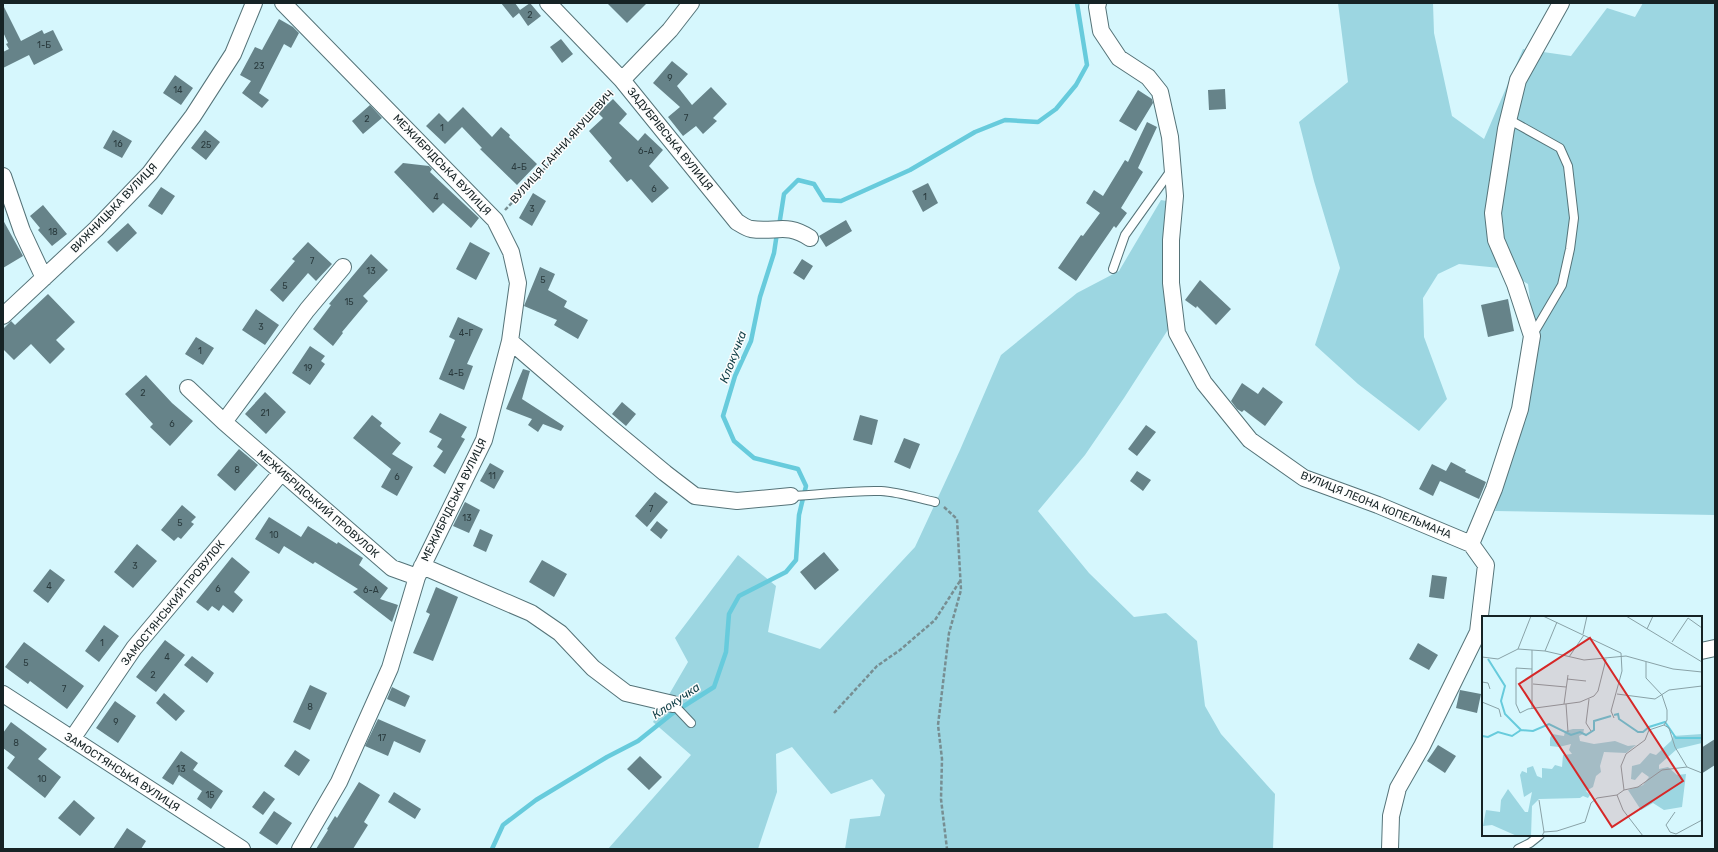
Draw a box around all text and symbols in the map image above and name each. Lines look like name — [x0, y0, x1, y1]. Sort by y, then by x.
house number: 2 — [527, 10, 533, 20]
house number: 1-Б — [37, 40, 51, 50]
house number: 23 — [254, 61, 264, 71]
house number: 9 — [667, 73, 673, 83]
house number: 14 — [173, 85, 183, 95]
street label: ЗАДУБРІВСЬКА ВУЛИЦЯ — [624, 85, 716, 193]
street label: ВУЛИЦЯ ГАННИ ЯНУШЕВИЧ — [507, 87, 617, 207]
street label: МЕЖИБРІДСЬКА ВУЛИЦЯ — [390, 112, 494, 218]
house number: 7 — [684, 113, 689, 123]
house number: 2 — [364, 114, 370, 124]
house number: 1 — [440, 123, 444, 133]
house number: 16 — [113, 139, 123, 149]
house number: 25 — [201, 140, 211, 150]
house number: 6-А — [638, 146, 654, 156]
street label: ВИЖНИЦЬКА ВУЛИЦЯ — [68, 161, 160, 255]
house number: 4-Б — [511, 162, 527, 172]
house number: 6 — [651, 184, 657, 194]
house number: 4 — [433, 192, 439, 202]
house number: 1 — [923, 192, 927, 202]
house number: 3 — [529, 204, 535, 214]
house number: 18 — [48, 227, 58, 237]
house number: 7 — [310, 256, 315, 266]
house number: 13 — [366, 266, 376, 276]
house number: 5 — [540, 275, 546, 285]
house number: 5 — [282, 281, 288, 291]
house number: 15 — [344, 297, 354, 307]
house number: 3 — [258, 322, 264, 332]
house number: 4-Г — [459, 328, 474, 338]
water label: Клокучка — [717, 329, 749, 385]
house number: 1 — [198, 346, 202, 356]
house number: 19 — [303, 363, 313, 373]
house number: 4-Б — [448, 368, 464, 378]
house number: 2 — [140, 388, 146, 398]
house number: 21 — [260, 408, 270, 418]
house number: 6 — [169, 419, 175, 429]
street label: МЕЖИБРІДСЬКА ВУЛИЦЯ — [419, 436, 489, 564]
street label: МЕЖИБРІДСЬКИЙ ПРОВУЛОК — [254, 447, 382, 561]
house number: 8 — [234, 465, 240, 475]
street label: ВУЛИЦЯ ЛЕОНА КОПЕЛЬМАНА — [1299, 469, 1454, 542]
house number: 11 — [488, 471, 496, 481]
house number: 6 — [394, 472, 400, 482]
house number: 7 — [649, 504, 654, 514]
house number: 13 — [462, 513, 472, 523]
house number: 5 — [177, 518, 183, 528]
house number: 10 — [269, 530, 279, 540]
street label: ЗАМОСТЯНСЬКИЙ ПРОВУЛОК — [118, 538, 228, 668]
house number: 3 — [132, 561, 138, 571]
house number: 4 — [46, 581, 52, 591]
house number: 6 — [215, 584, 221, 594]
house number: 6-А — [363, 585, 379, 595]
inset map — [1482, 616, 1702, 836]
house number: 1 — [100, 638, 104, 648]
house number: 4 — [164, 652, 170, 662]
house number: 5 — [23, 658, 29, 668]
house number: 2 — [150, 670, 156, 680]
water label: Клокучка — [649, 680, 703, 722]
house number: 7 — [62, 684, 67, 694]
house number: 8 — [307, 702, 313, 712]
house number: 9 — [113, 717, 119, 727]
street label: ЗАМОСТЯНСЬКА ВУЛИЦЯ — [62, 730, 182, 814]
house number: 17 — [378, 733, 387, 743]
house number: 8 — [13, 738, 19, 748]
house number: 13 — [176, 764, 186, 774]
house number: 10 — [37, 774, 47, 784]
house number: 15 — [205, 790, 215, 800]

